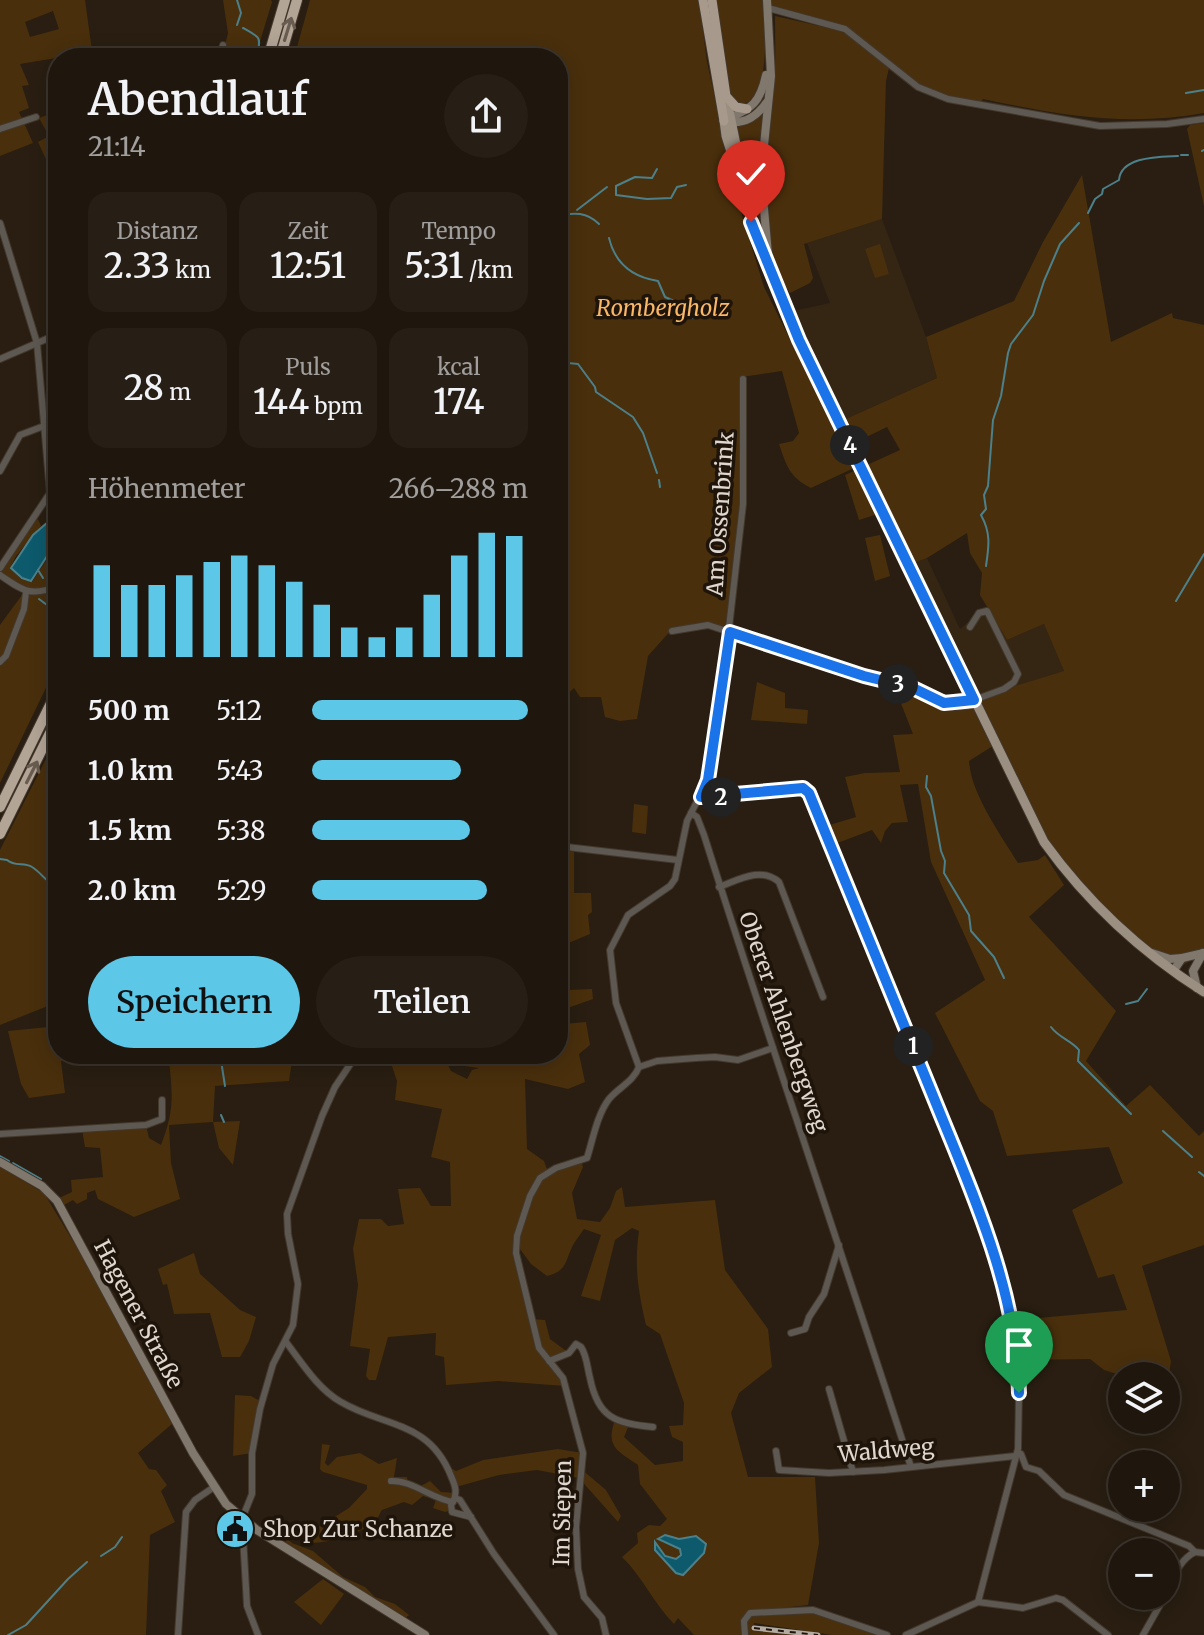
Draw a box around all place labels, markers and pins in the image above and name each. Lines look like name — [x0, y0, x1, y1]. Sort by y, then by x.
pin — [717, 140, 785, 222]
pin: 4 — [830, 425, 870, 465]
pin: 3 — [878, 664, 918, 704]
pin: 2 — [701, 777, 741, 817]
pin: 1 — [893, 1026, 933, 1066]
pin — [985, 1311, 1053, 1393]
public building icon: Shop Zur Schanze — [214, 1508, 256, 1550]
place label: Shop Zur Schanze — [263, 1515, 453, 1543]

